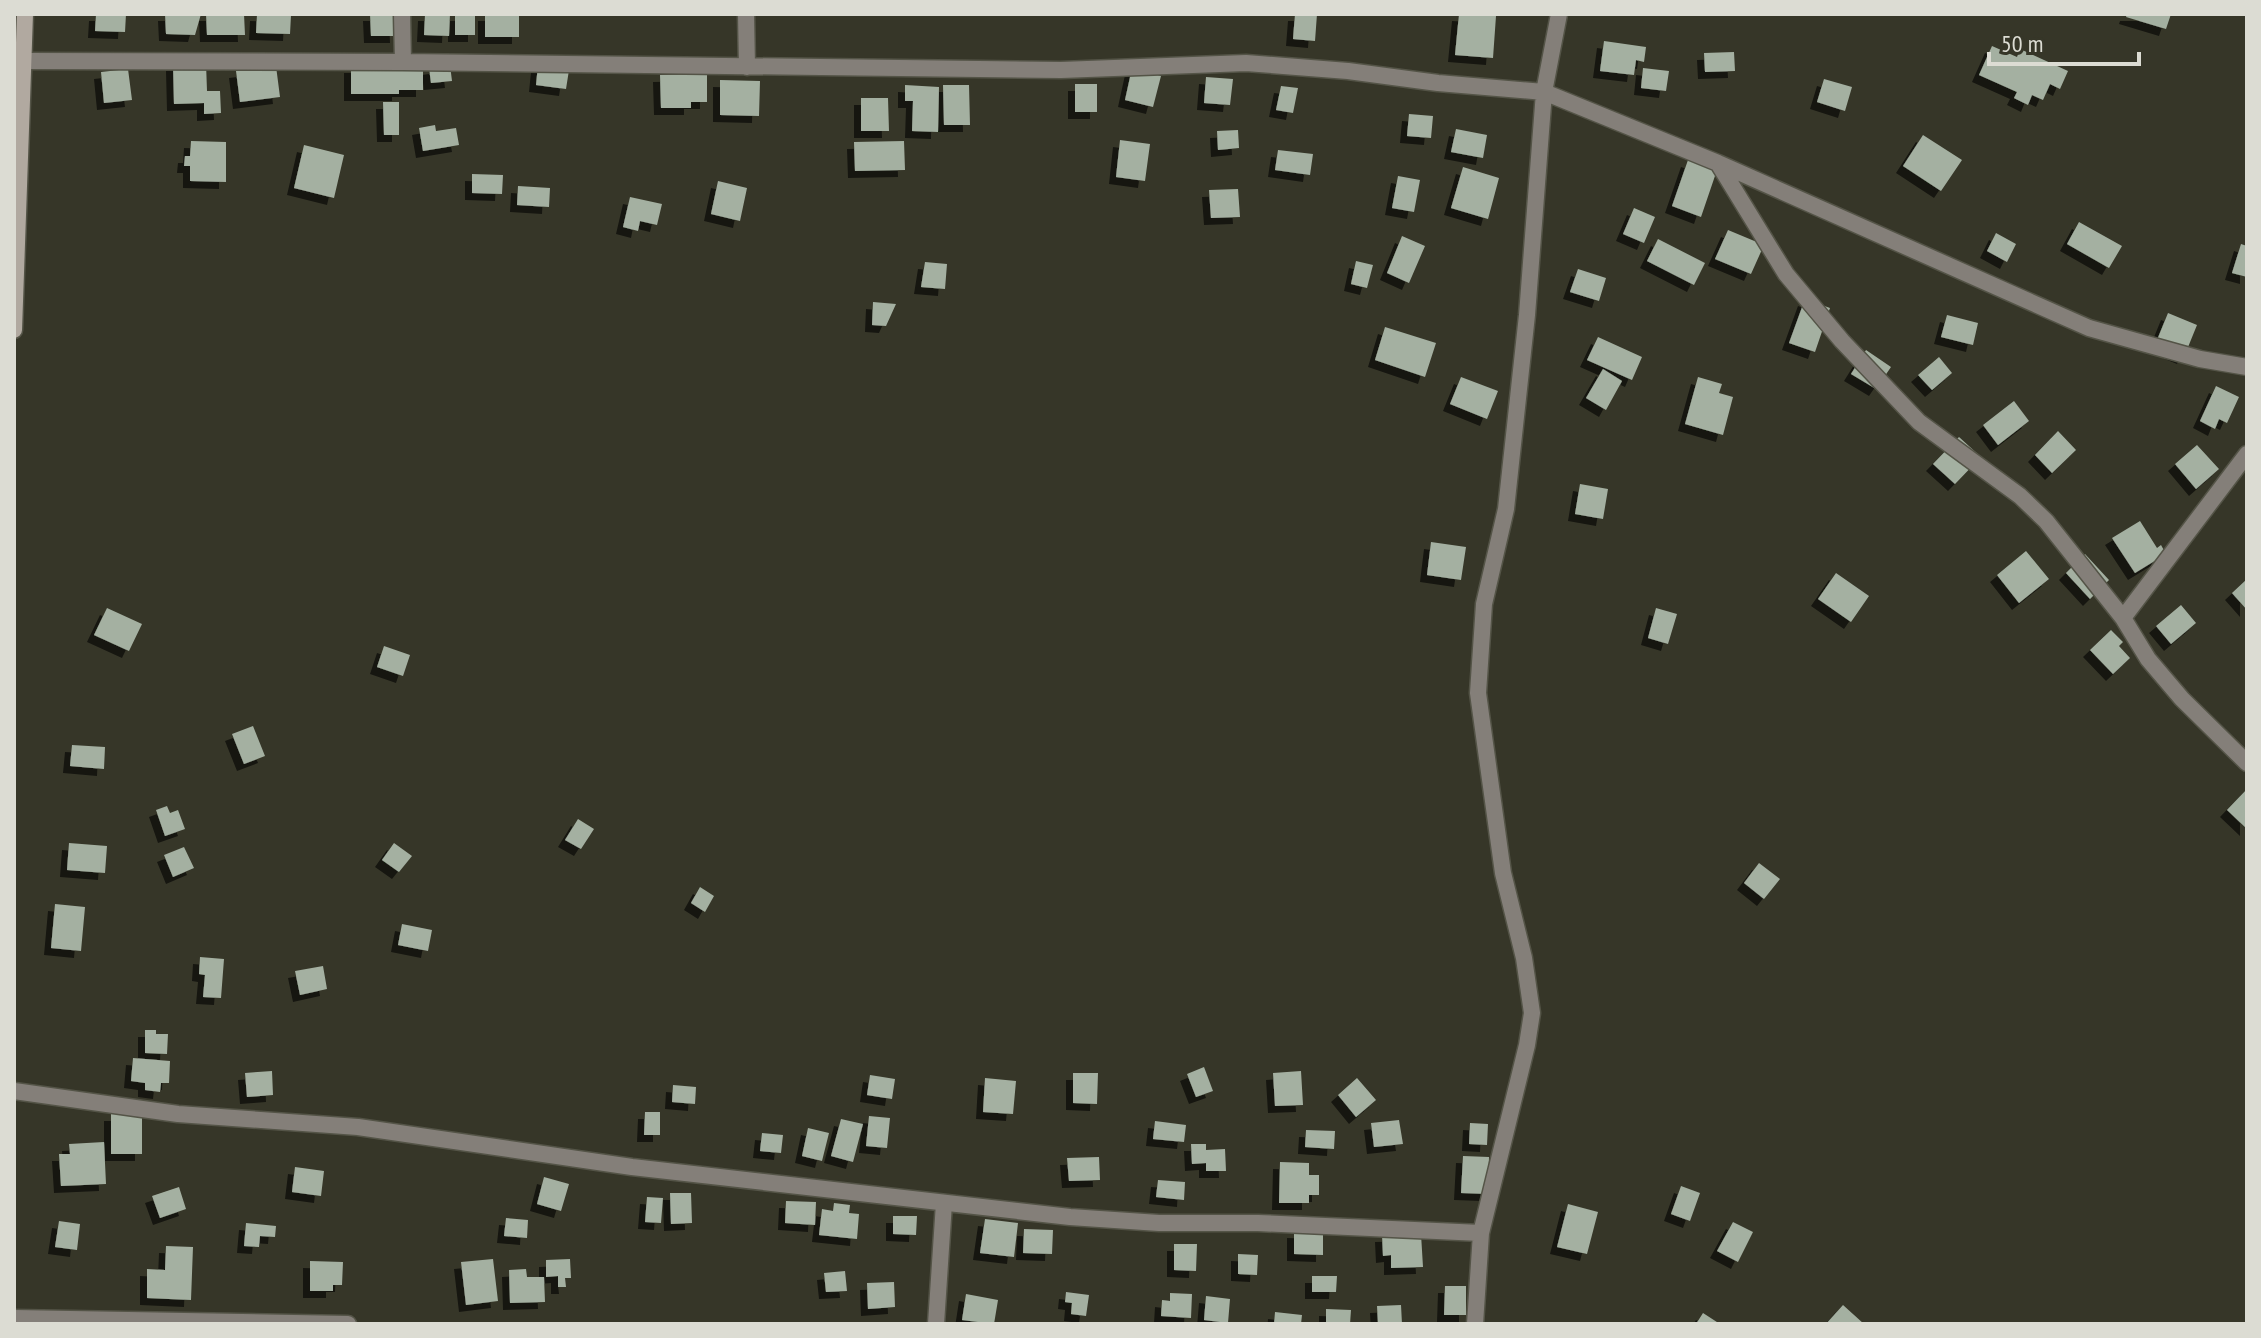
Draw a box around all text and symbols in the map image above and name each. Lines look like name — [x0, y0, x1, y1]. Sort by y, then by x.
scale bar — [1989, 16, 2139, 66]
text: 50 m — [2001, 28, 2043, 59]

